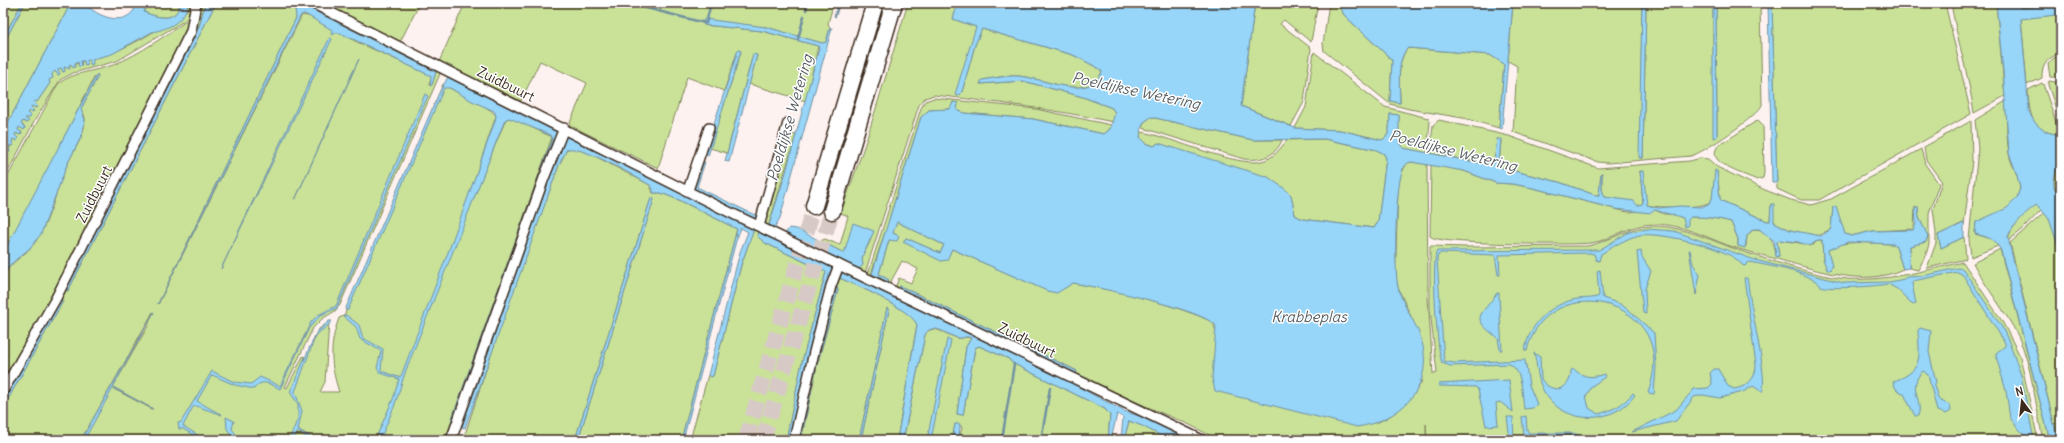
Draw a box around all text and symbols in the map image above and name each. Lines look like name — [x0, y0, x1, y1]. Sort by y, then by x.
water label: Poeldijkse Wetering — [762, 51, 817, 183]
street label: Zuidbuurt — [474, 62, 538, 106]
water label: Poeldijkse Wetering — [1070, 68, 1204, 114]
water label: Poeldijkse Wetering — [1387, 125, 1521, 176]
street label: Zuidbuurt — [72, 162, 116, 226]
water label: Krabbeplas — [1271, 307, 1348, 326]
street label: Zuidbuurt — [995, 318, 1059, 362]
north arrow — [2002, 381, 2042, 421]
text: N — [2014, 384, 2025, 399]

